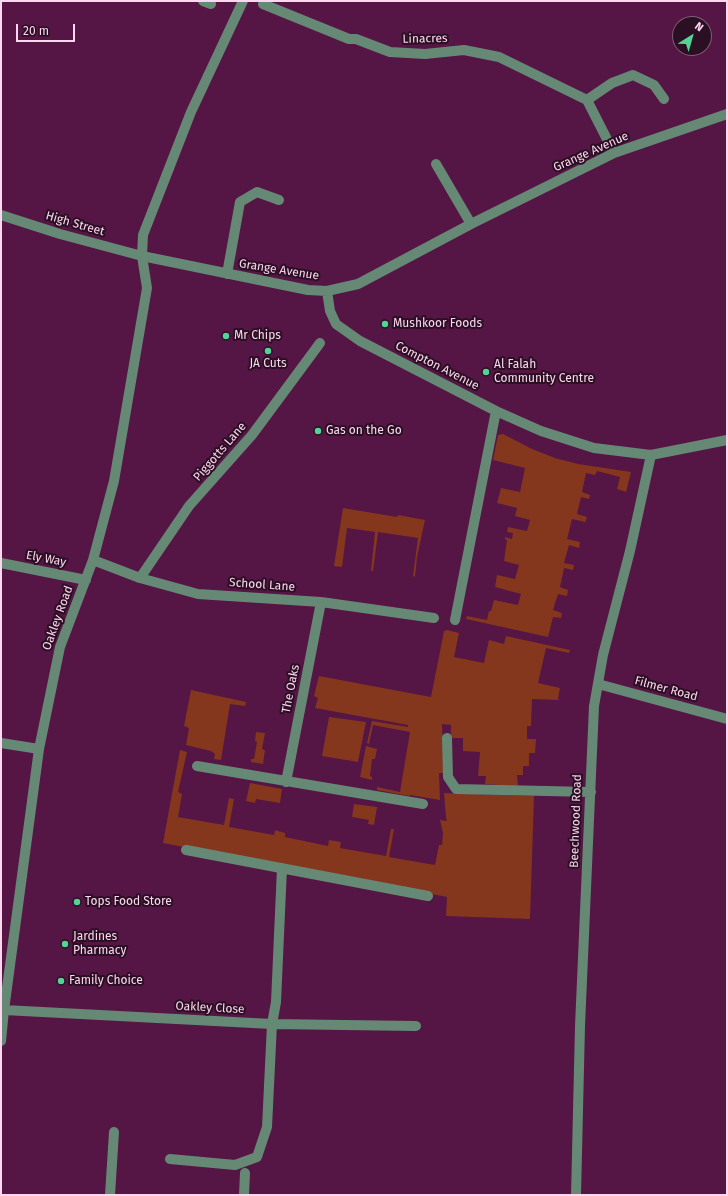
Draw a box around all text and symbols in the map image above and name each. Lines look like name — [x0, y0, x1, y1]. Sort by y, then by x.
scale bar — [18, 16, 77, 42]
north arrow — [672, 16, 712, 56]
text: N — [692, 19, 706, 34]
text: 20 m — [23, 24, 49, 38]
street label: Linacres — [402, 31, 448, 47]
street label: Grange Avenue — [551, 129, 631, 175]
street label: High Street — [44, 209, 106, 239]
street label: Grange Avenue — [238, 257, 320, 283]
place label: Mushkoor Foods — [393, 317, 482, 331]
marker: Mushkoor Foods — [380, 319, 390, 329]
place label: Mr Chips — [234, 329, 281, 343]
marker: Mr Chips — [221, 331, 231, 341]
street label: Compton Avenue — [393, 339, 481, 393]
marker: JA Cuts — [263, 346, 273, 356]
place label: JA Cuts — [249, 357, 287, 371]
place label: Al Falah Community Centre — [494, 358, 594, 386]
marker: Al Falah Community Centre — [481, 367, 491, 377]
street label: Piggotts Lane — [191, 420, 249, 484]
place label: Gas on the Go — [326, 424, 402, 438]
marker: Gas on the Go — [313, 426, 323, 436]
street label: Ely Way — [25, 548, 67, 570]
street label: School Lane — [229, 576, 295, 594]
street label: Oakley Road — [40, 584, 76, 652]
street label: The Oaks — [279, 663, 303, 715]
street label: Filmer Road — [633, 674, 699, 704]
street label: Beechwood Road — [567, 774, 585, 868]
place label: Tops Food Store — [85, 895, 172, 909]
marker: Tops Food Store — [72, 897, 82, 907]
place label: Jardines Pharmacy — [73, 930, 126, 958]
marker: Jardines Pharmacy — [60, 939, 70, 949]
place label: Family Choice — [69, 974, 143, 988]
marker: Family Choice — [56, 976, 66, 986]
street label: Oakley Close — [175, 999, 245, 1017]

